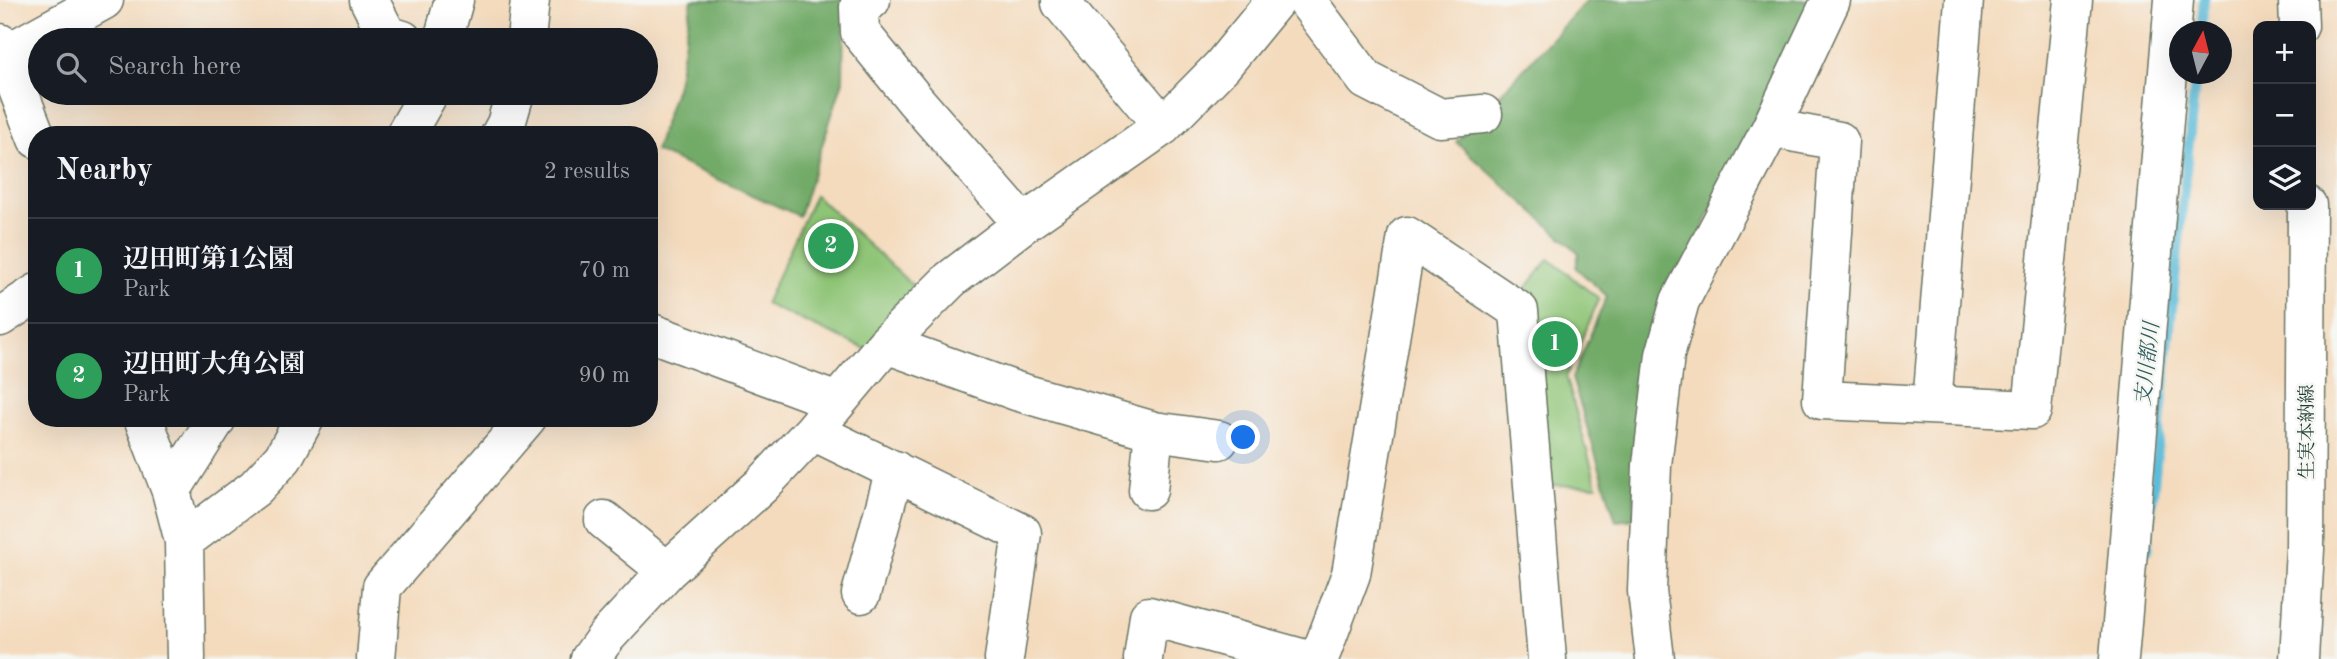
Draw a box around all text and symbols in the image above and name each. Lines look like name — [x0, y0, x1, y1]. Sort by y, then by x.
north arrow — [2169, 21, 2232, 84]
map controls — [2253, 21, 2316, 210]
button: + — [2253, 21, 2316, 84]
search box — [28, 28, 658, 105]
icon: search — [52, 48, 90, 86]
text: Search here — [108, 54, 241, 80]
button: − — [2253, 84, 2316, 147]
button: layers — [2253, 147, 2316, 210]
text: Nearby — [56, 156, 153, 186]
text: 2 results — [544, 160, 630, 183]
pin: 2 — [808, 220, 854, 272]
text: 辺田町第1公園 — [123, 247, 294, 273]
text: 1 — [72, 259, 86, 282]
text: 70 m — [579, 259, 630, 282]
text: Park — [123, 278, 170, 301]
pin: 1 — [1532, 318, 1578, 370]
water label: 支川都川 — [2132, 319, 2164, 407]
text: 辺田町大角公園 — [123, 352, 305, 378]
text: 2 — [72, 364, 86, 387]
text: 90 m — [579, 364, 630, 387]
text: Park — [123, 383, 170, 406]
street label: 生実本納線 — [2296, 384, 2318, 480]
your location — [1226, 420, 1260, 454]

